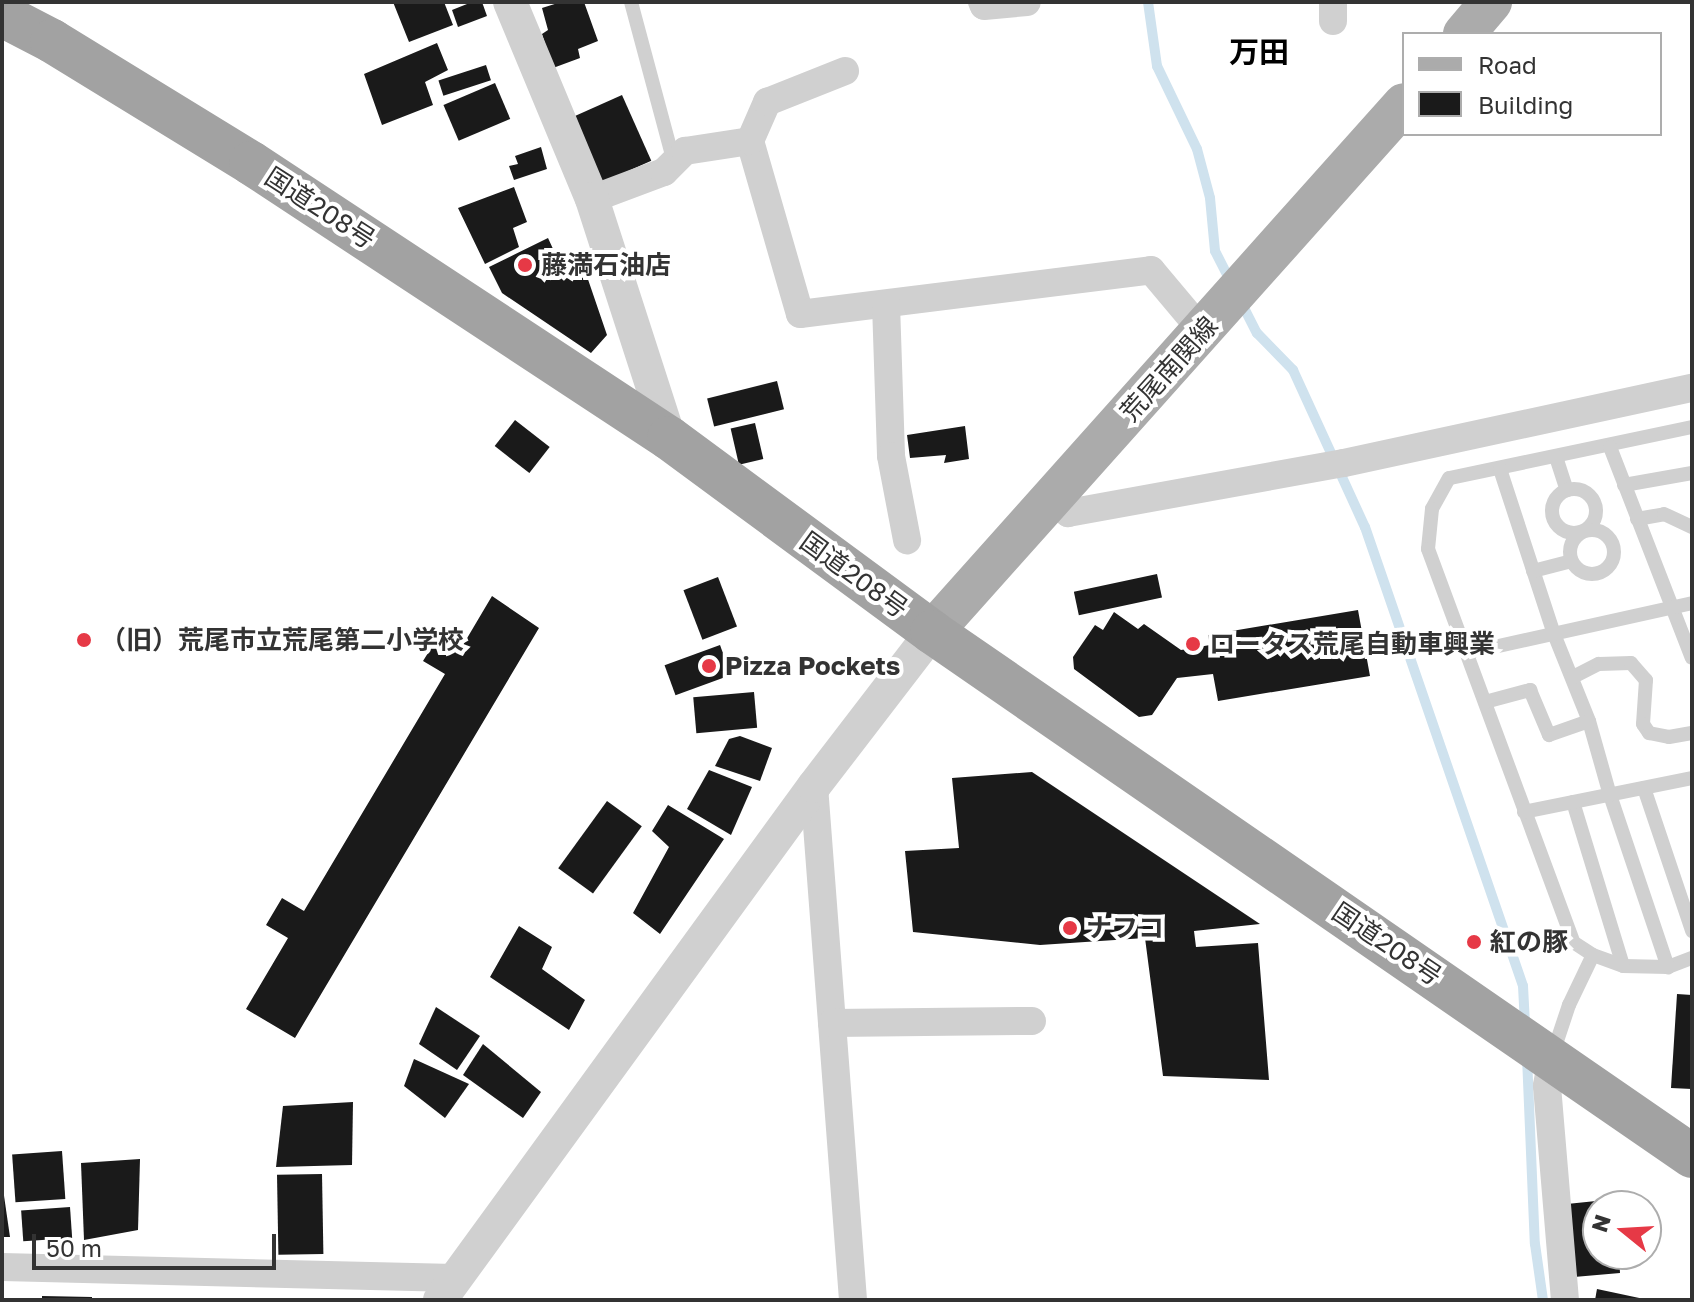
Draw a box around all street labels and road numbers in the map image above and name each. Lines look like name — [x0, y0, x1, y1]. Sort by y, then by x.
street label: 国道208号 — [259, 161, 381, 255]
street label: 荒尾南関線 — [1114, 310, 1224, 428]
street label: 国道208号 — [794, 526, 914, 624]
street label: 国道208号 — [1326, 896, 1448, 992]

